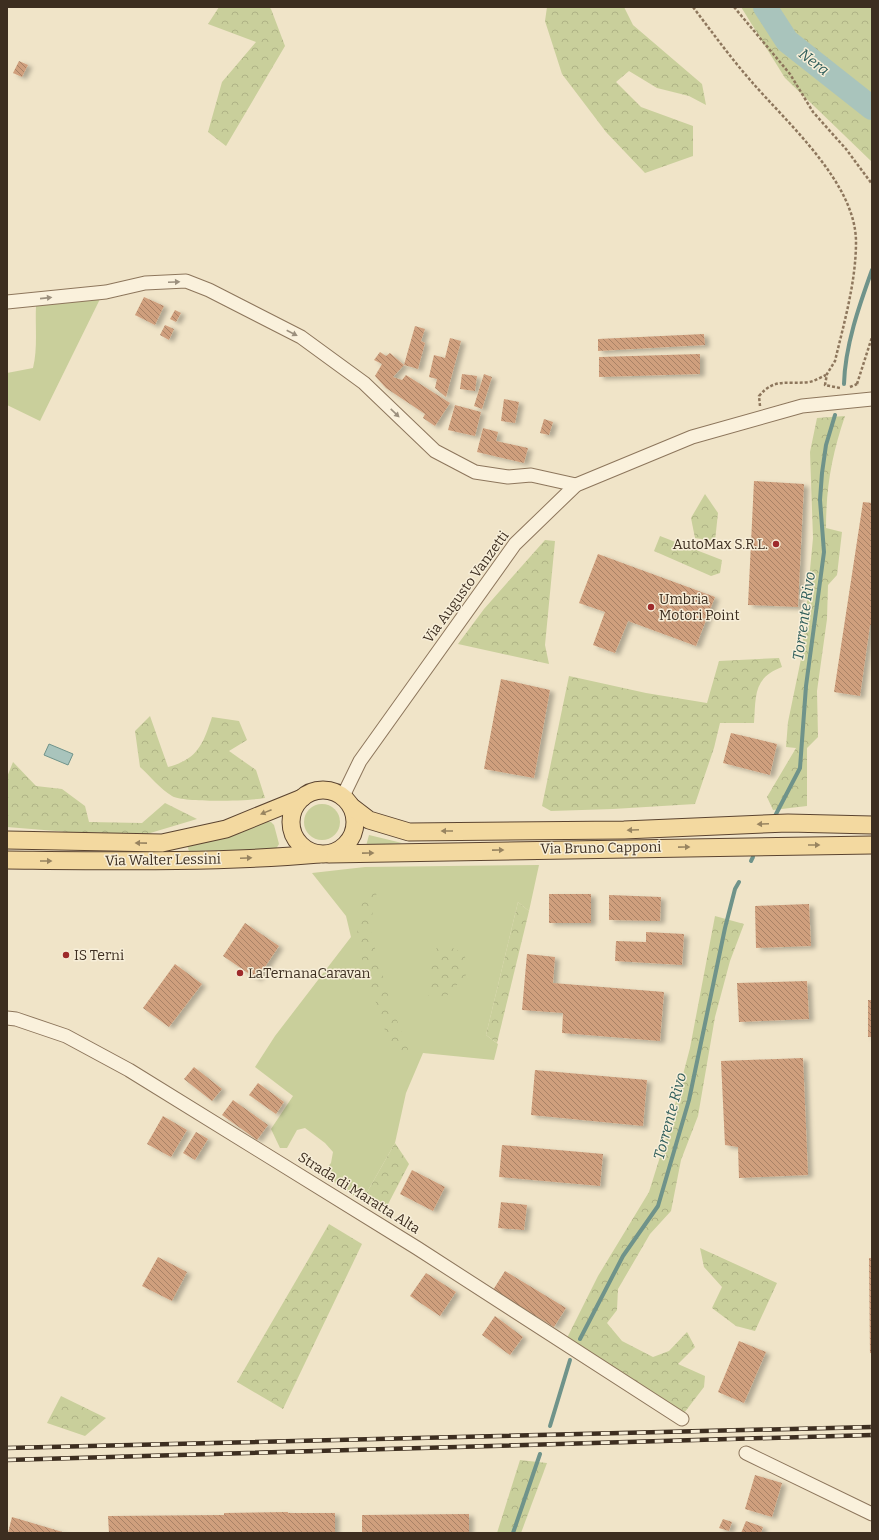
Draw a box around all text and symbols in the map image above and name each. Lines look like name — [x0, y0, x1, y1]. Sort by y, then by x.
water label: Nera — [795, 45, 833, 79]
one-way arrow — [168, 279, 181, 285]
one-way arrow — [40, 295, 52, 301]
one-way arrow — [287, 330, 298, 336]
one-way arrow — [390, 408, 400, 418]
street label: Via Augusto Vanzetti — [420, 528, 512, 646]
place label: AutoMax S.R.L. — [673, 536, 768, 553]
marker: AutoMax S.R.L. — [771, 539, 781, 549]
water label: Torrente Rivo — [789, 571, 819, 661]
place label: Umbria Motori Point — [659, 591, 739, 624]
marker: Umbria Motori Point — [646, 602, 656, 612]
one-way arrow — [260, 810, 272, 816]
one-way arrow — [757, 821, 769, 828]
one-way arrow — [626, 827, 639, 833]
one-way arrow — [440, 828, 453, 834]
street label: Via Bruno Capponi — [540, 838, 662, 858]
one-way arrow — [134, 840, 147, 846]
one-way arrow — [808, 842, 821, 848]
one-way arrow — [678, 844, 691, 850]
one-way arrow — [492, 847, 504, 854]
street label: Via Walter Lessini — [105, 850, 221, 870]
one-way arrow — [362, 850, 375, 856]
one-way arrow — [240, 855, 253, 861]
one-way arrow — [40, 858, 53, 864]
place label: IS Terni — [74, 947, 124, 964]
marker: IS Terni — [61, 950, 71, 960]
place label: LaTernanaCaravan — [248, 965, 371, 982]
marker: LaTernanaCaravan — [235, 968, 245, 978]
water label: Torrente Rivo — [650, 1071, 690, 1161]
street label: Strada di Maratta Alta — [295, 1149, 423, 1238]

